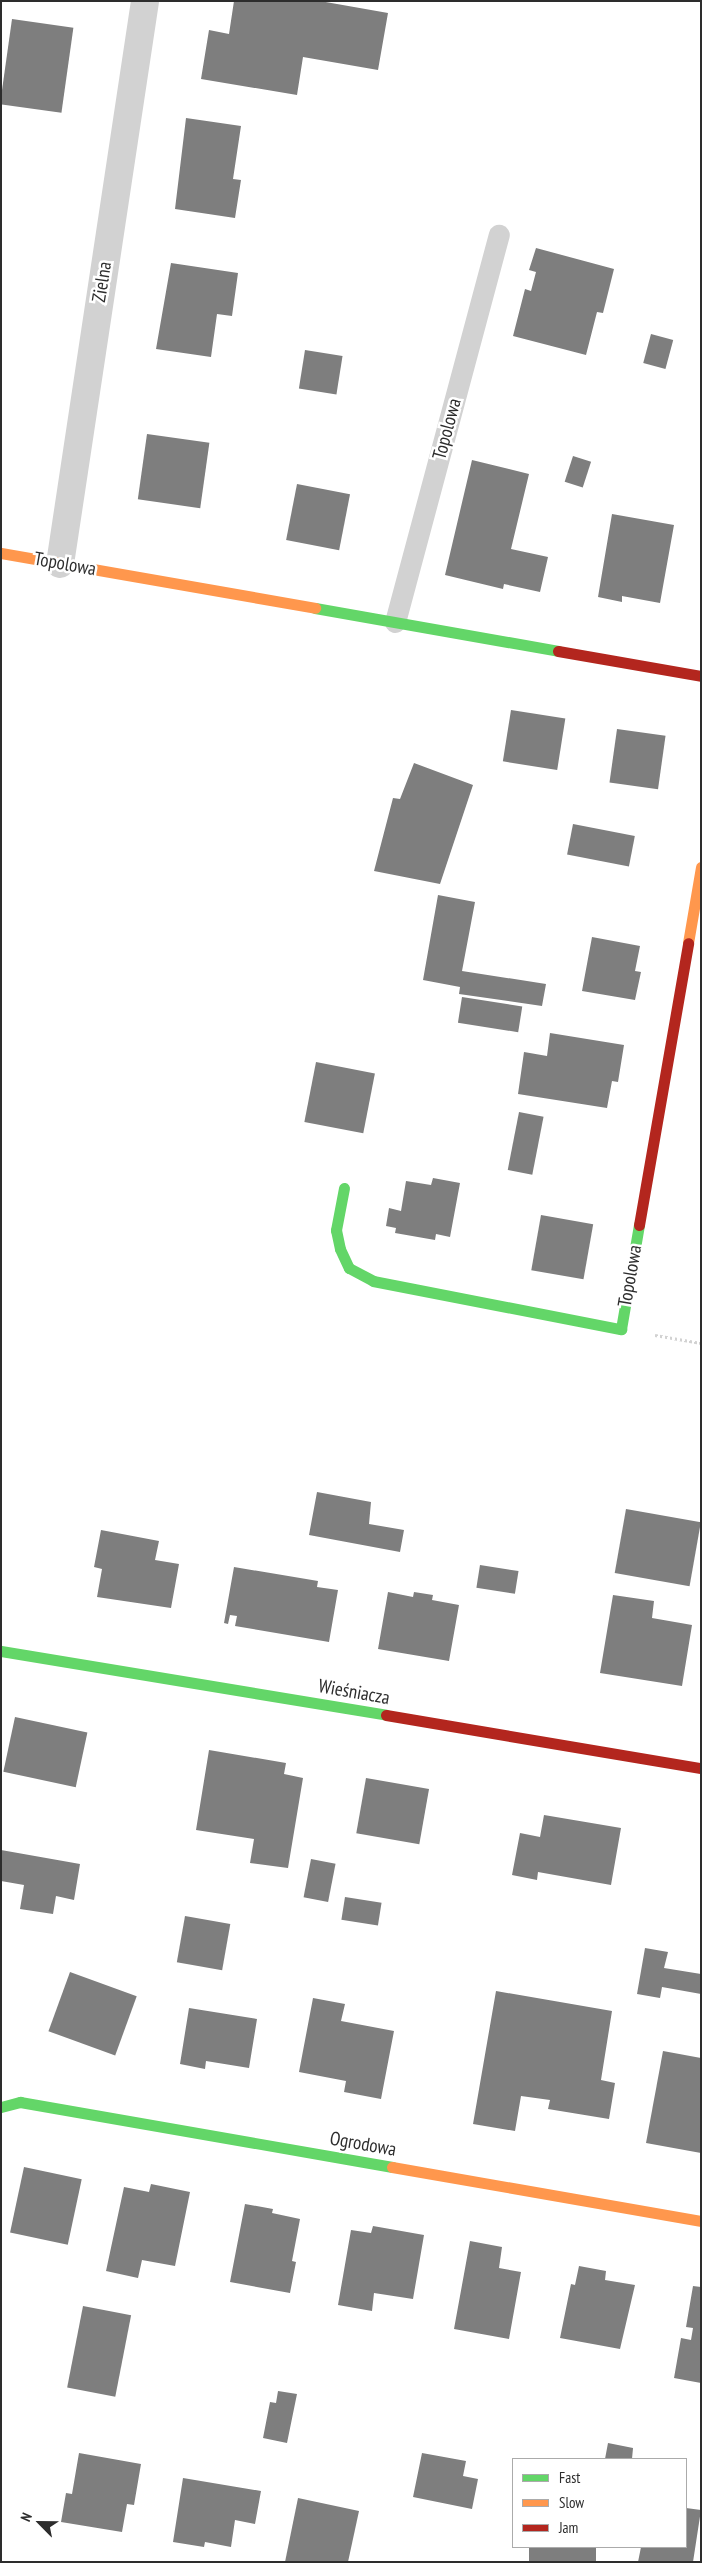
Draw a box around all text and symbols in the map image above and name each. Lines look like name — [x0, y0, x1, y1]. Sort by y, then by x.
street label: Zielna — [88, 260, 116, 304]
street label: Topolowa — [428, 396, 466, 462]
street label: Topolowa — [32, 547, 98, 581]
street label: Topolowa — [613, 1243, 647, 1309]
street label: Wieśniacza — [316, 1675, 392, 1709]
street label: Ogrodowa — [328, 2127, 398, 2161]
legend — [512, 2458, 687, 2548]
text: Fast — [559, 2468, 580, 2487]
text: Slow — [559, 2493, 584, 2512]
north arrow — [15, 2498, 65, 2548]
text: N — [16, 2510, 36, 2524]
text: Jam — [559, 2518, 578, 2537]

